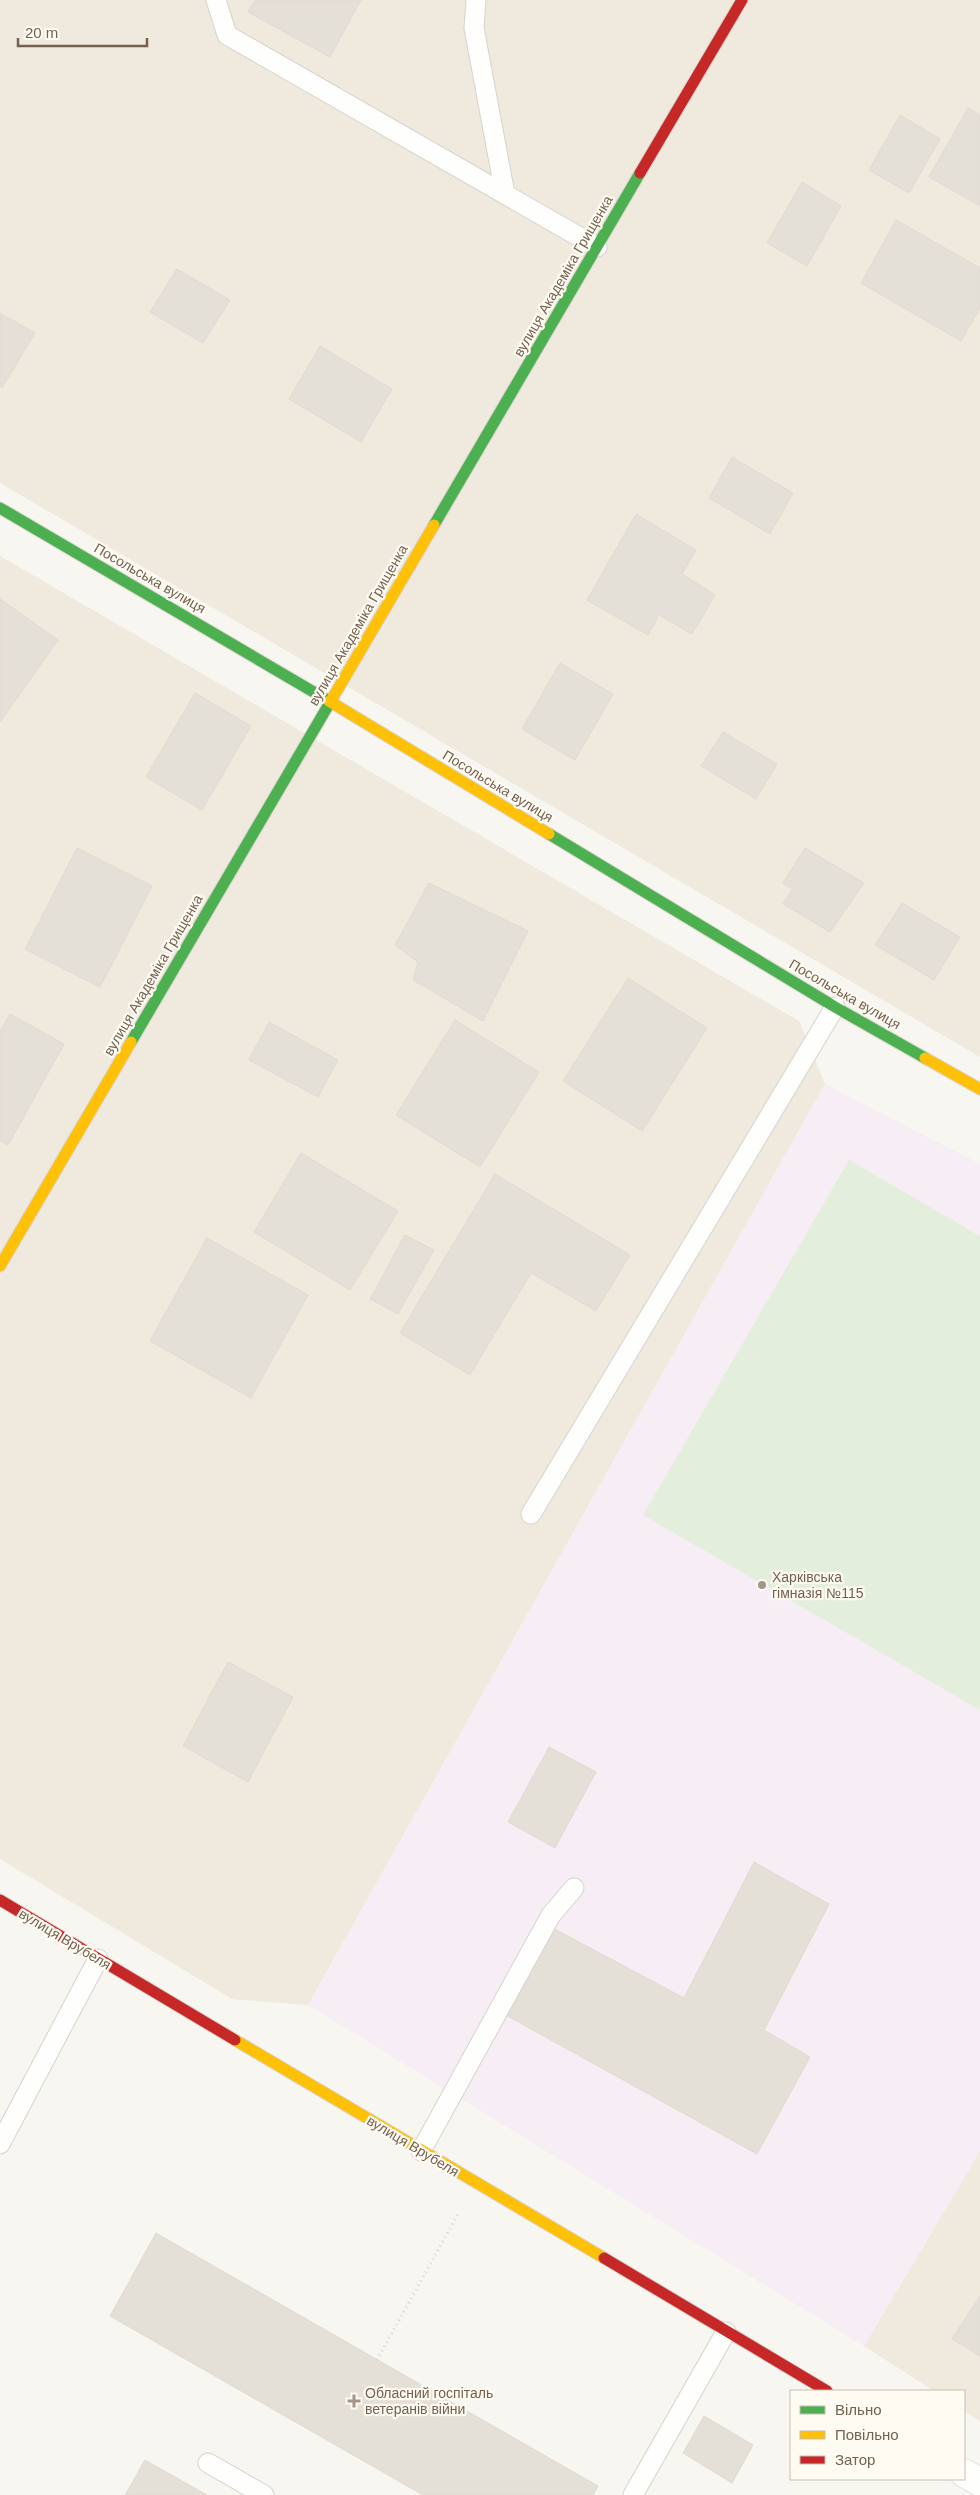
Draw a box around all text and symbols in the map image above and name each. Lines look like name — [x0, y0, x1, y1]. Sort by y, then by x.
scale bar — [18, 15, 146, 47]
text: 20 m — [25, 24, 58, 41]
street label: вулиця Академіка Грищенка — [510, 193, 616, 359]
street label: Посольська вулиця — [92, 540, 208, 616]
street label: вулиця Академіка Грищенка — [305, 542, 411, 708]
street label: Посольська вулиця — [440, 747, 556, 825]
street label: вулиця Академіка Грищенка — [100, 892, 206, 1058]
street label: Посольська вулиця — [787, 956, 903, 1032]
place label: Харківська гімназія №115 — [772, 1569, 864, 1601]
marker: Харківська гімназія №115 — [756, 1579, 768, 1591]
street label: вулиця Врубеля — [16, 1905, 114, 1973]
street label: вулиця Врубеля — [364, 2112, 462, 2180]
place label: Обласний госпіталь ветеранів війни — [365, 2385, 493, 2417]
legend — [790, 2390, 965, 2480]
marker: Обласний госпіталь ветеранів війни — [347, 2394, 361, 2408]
text: Вільно — [835, 2401, 882, 2418]
text: Повільно — [835, 2426, 899, 2443]
text: Затор — [835, 2451, 875, 2468]

